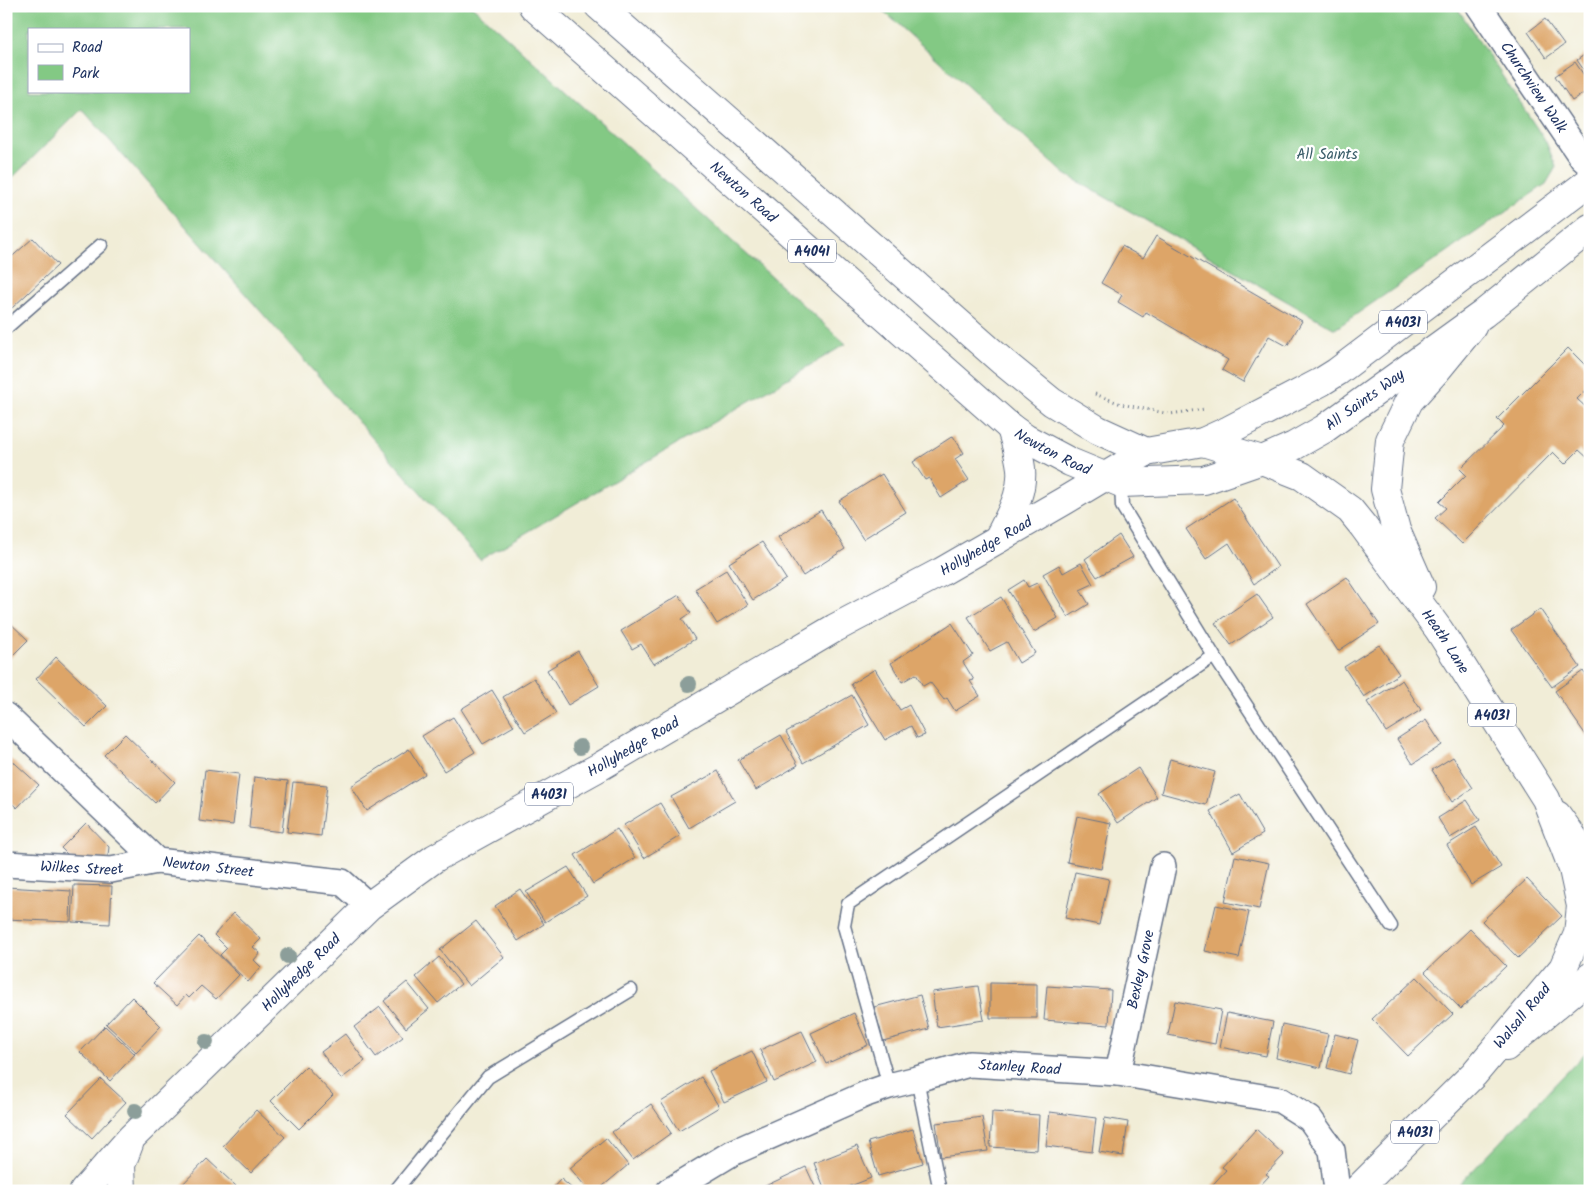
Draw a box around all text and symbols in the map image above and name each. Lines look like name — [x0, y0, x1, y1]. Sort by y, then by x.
legend — [28, 28, 190, 92]
text: Road — [72, 36, 103, 60]
street label: Churchview Walk — [1493, 37, 1573, 139]
text: Park — [72, 62, 100, 86]
park label: All Saints — [1296, 143, 1358, 167]
street label: Newton Road — [704, 156, 783, 230]
road number: A4041 — [788, 240, 836, 262]
road number: A4031 — [1379, 311, 1427, 334]
street label: All Saints Way — [1320, 363, 1411, 437]
street label: Newton Road — [1009, 423, 1095, 483]
street label: Hollyhedge Road — [936, 510, 1038, 583]
street label: Heath Lane — [1414, 604, 1475, 679]
road number: A4031 — [1468, 704, 1516, 726]
street label: Hollyhedge Road — [583, 711, 685, 784]
road number: A4031 — [525, 782, 573, 806]
street label: Newton Street — [161, 851, 255, 885]
street label: Wilkes Street — [40, 855, 126, 883]
street label: Hollyhedge Road — [256, 928, 347, 1018]
street label: Bexley Grove — [1121, 928, 1162, 1011]
street label: Walsall Road — [1488, 978, 1558, 1055]
street label: Stanley Road — [978, 1054, 1062, 1083]
road number: A4031 — [1391, 1120, 1439, 1144]

